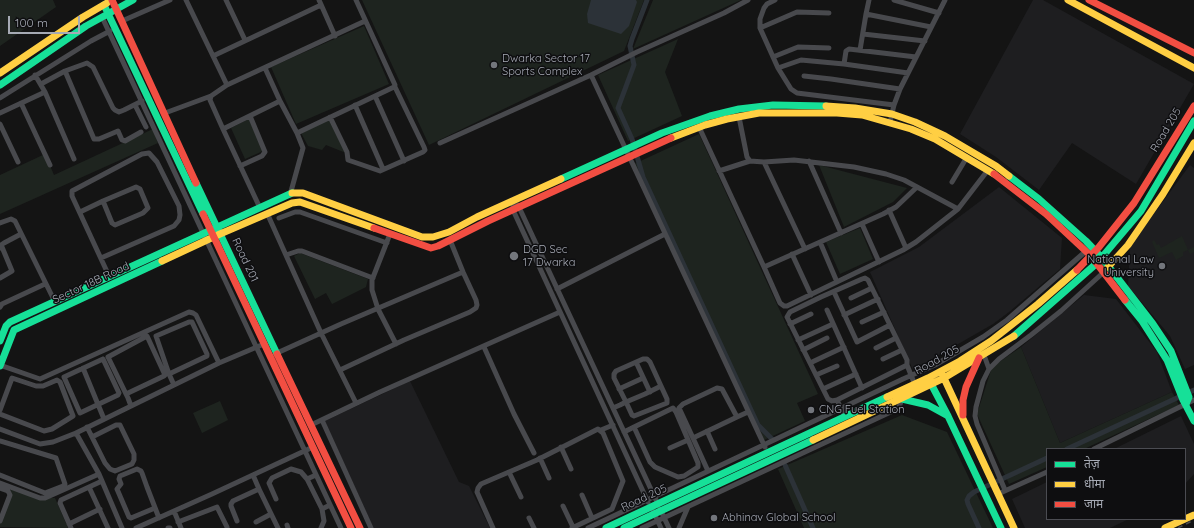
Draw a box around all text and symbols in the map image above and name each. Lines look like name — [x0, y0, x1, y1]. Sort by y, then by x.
scale bar — [10, 8, 82, 34]
text: 100 m — [15, 15, 48, 30]
place label: Dwarka Sector 17 Sports Complex — [502, 52, 590, 78]
marker: Dwarka Sector 17 Sports Complex — [489, 60, 499, 70]
street label: Road 205 — [1148, 106, 1184, 154]
street label: Road 201 — [229, 236, 261, 284]
place label: DGD Sec 17 Dwarka — [523, 243, 575, 269]
marker: DGD Sec 17 Dwarka — [508, 250, 520, 262]
place label: National Law University — [1087, 253, 1154, 279]
street label: Sector 18B Road — [51, 259, 131, 307]
marker: National Law University — [1157, 261, 1167, 271]
street label: Road 205 — [912, 342, 962, 378]
place label: CNG Fuel Station — [819, 403, 905, 417]
marker: CNG Fuel Station — [806, 405, 816, 415]
legend — [1046, 448, 1186, 520]
text: तेज़ — [1084, 456, 1100, 471]
text: धीमा — [1084, 476, 1105, 491]
street label: Road 205 — [619, 482, 669, 514]
text: जाम — [1084, 496, 1103, 511]
place label: Abhinav Global School — [722, 511, 836, 525]
marker: Abhinav Global School — [709, 513, 719, 523]

